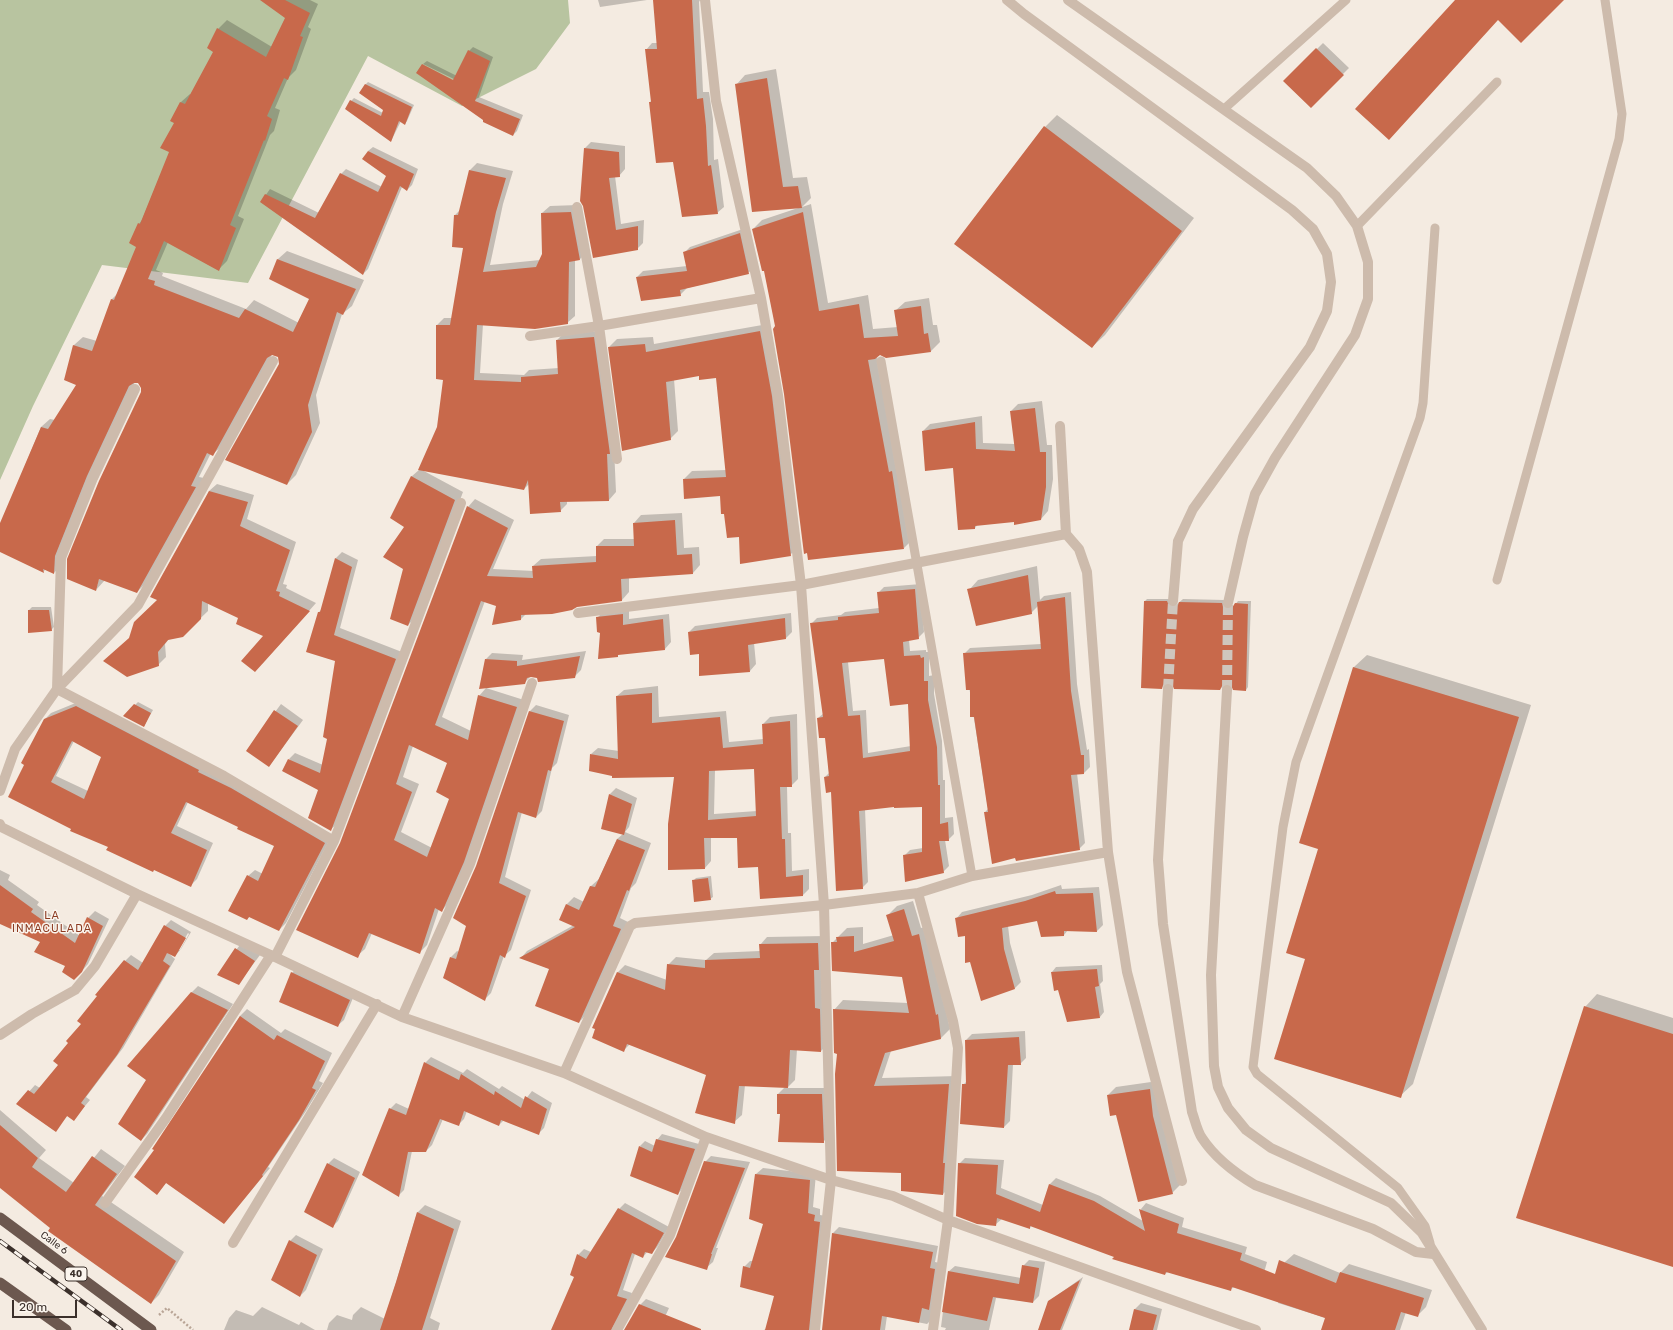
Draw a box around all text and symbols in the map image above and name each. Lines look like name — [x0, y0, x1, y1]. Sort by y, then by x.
district label: LA INMACULADA — [12, 909, 92, 935]
street label: Calle 6 — [38, 1229, 70, 1257]
road number: 40 — [65, 1267, 87, 1281]
scale bar — [14, 1292, 79, 1318]
text: 20 m — [19, 1300, 47, 1314]

